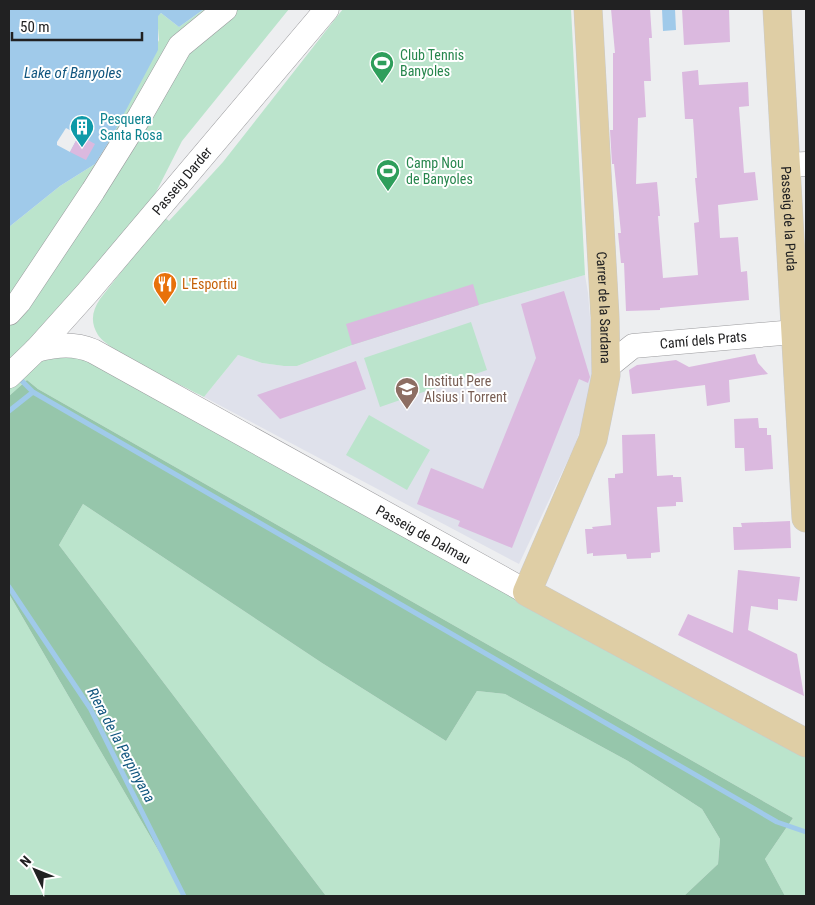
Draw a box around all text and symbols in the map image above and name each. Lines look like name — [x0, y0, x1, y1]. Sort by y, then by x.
scale bar — [12, 10, 142, 42]
text: 50 m — [20, 18, 50, 36]
place label: Club Tennis Banyoles — [400, 47, 464, 79]
sports icon: Club Tennis Banyoles — [369, 50, 395, 84]
water label: Lake of Banyoles — [24, 64, 122, 82]
place label: Pesquera Santa Rosa — [100, 111, 162, 143]
building icon: Pesquera Santa Rosa — [69, 114, 95, 148]
street label: Passeig Darder — [149, 144, 215, 218]
place label: Camp Nou de Banyoles — [406, 155, 473, 187]
sports icon: Camp Nou de Banyoles — [375, 158, 401, 192]
street label: Passeig de la Puda — [778, 166, 800, 272]
street label: Carrer de la Sardana — [593, 251, 614, 364]
restaurant icon: L'Esportiu — [152, 271, 178, 305]
place label: L'Esportiu — [182, 276, 237, 292]
street label: Camí dels Prats — [659, 328, 747, 352]
place label: Institut Pere Alsius i Torrent — [424, 373, 507, 405]
school or university icon: Institut Pere Alsius i Torrent — [394, 376, 420, 410]
street label: Passeig de Dalmau — [373, 502, 474, 567]
water label: Riera de la Perpinyana — [83, 685, 159, 805]
north arrow — [10, 845, 60, 895]
text: N — [17, 853, 34, 870]

